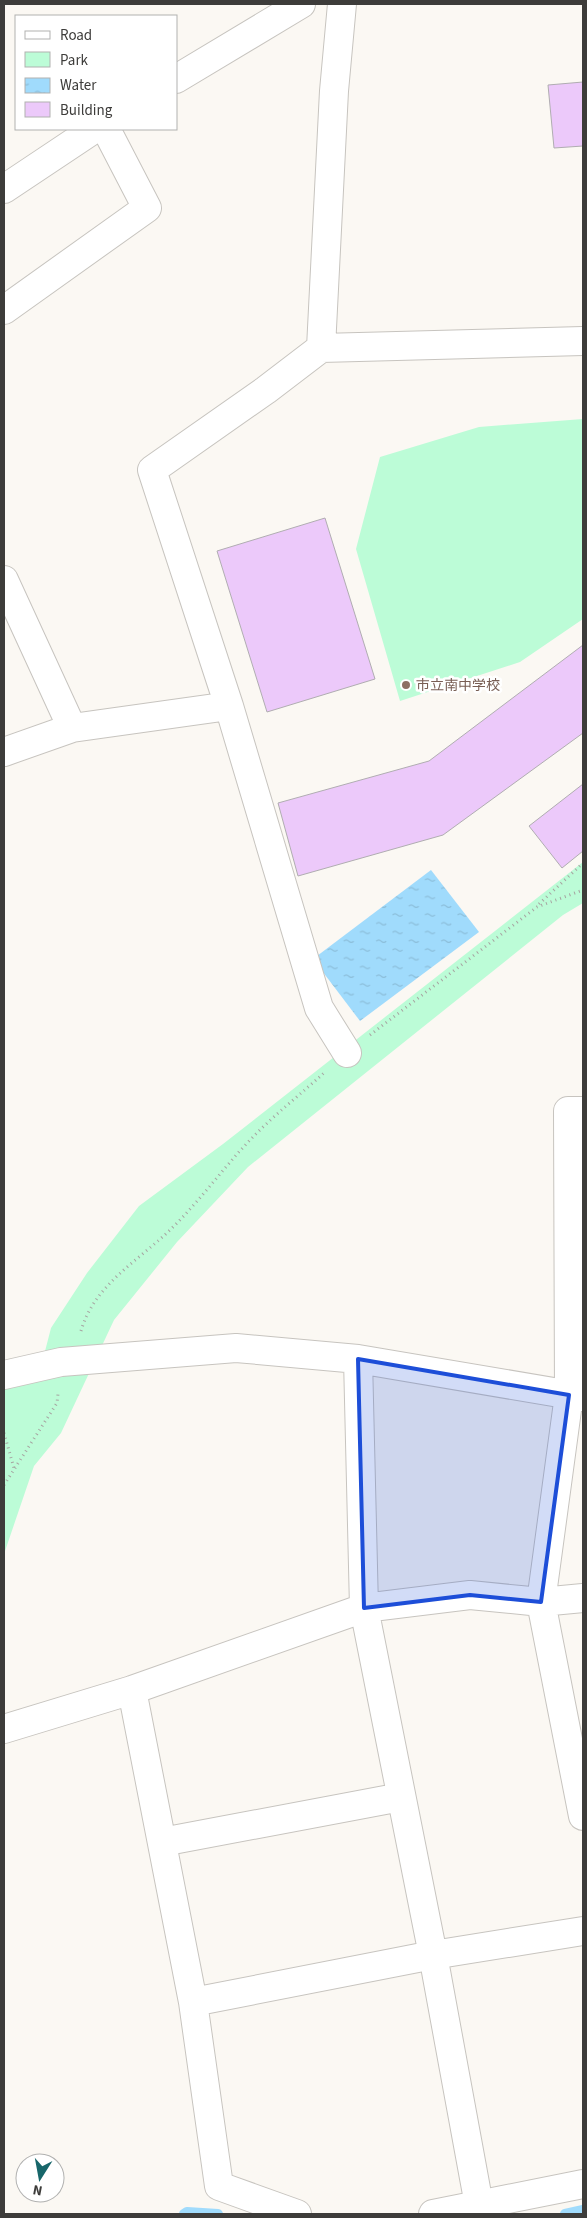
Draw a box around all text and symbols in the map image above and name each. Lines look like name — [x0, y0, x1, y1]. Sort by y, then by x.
legend — [15, 15, 178, 130]
text: Road — [60, 25, 92, 46]
text: Park — [60, 50, 89, 71]
text: Water — [60, 75, 97, 96]
text: Building — [60, 100, 113, 121]
place label: 市立南中学校 — [416, 676, 500, 696]
marker: 市立南中学校 — [400, 679, 412, 691]
north arrow — [15, 2153, 65, 2203]
text: N — [31, 2179, 44, 2200]

